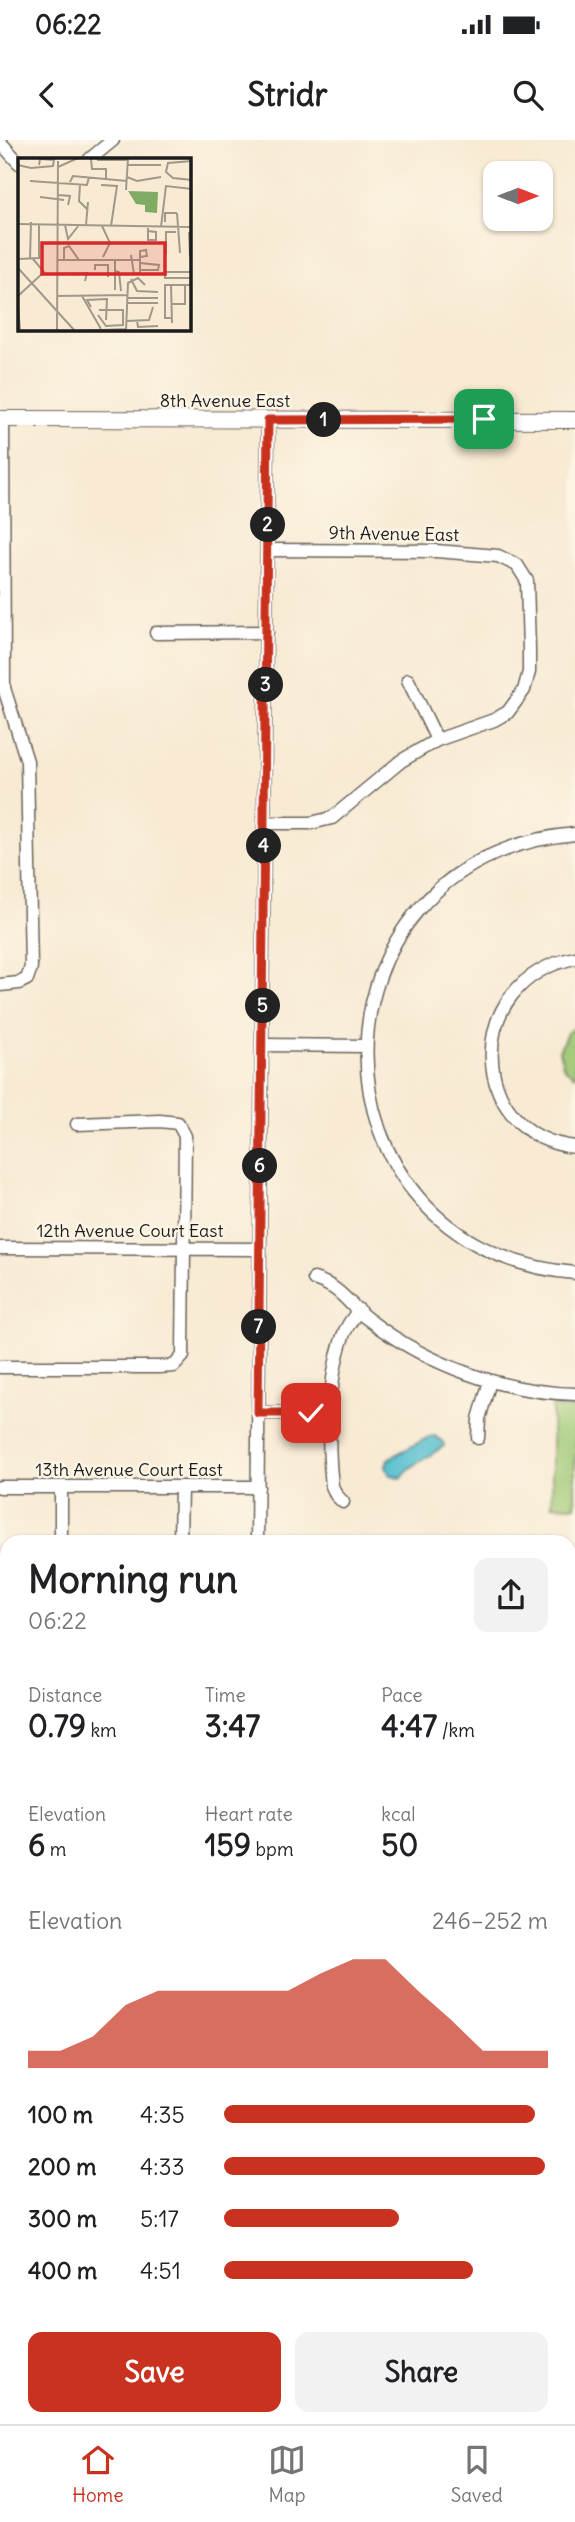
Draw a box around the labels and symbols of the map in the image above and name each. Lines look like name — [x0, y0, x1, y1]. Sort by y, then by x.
inset map — [18, 158, 191, 331]
north arrow — [483, 161, 553, 231]
street label: 8th Avenue East — [160, 389, 290, 412]
pin — [454, 389, 514, 449]
pin: 1 — [306, 402, 342, 438]
pin: 2 — [250, 508, 286, 542]
street label: 9th Avenue East — [329, 521, 459, 546]
pin: 3 — [248, 668, 284, 702]
pin: 4 — [246, 828, 282, 864]
pin: 5 — [246, 988, 280, 1024]
pin: 6 — [243, 1149, 278, 1184]
street label: 12th Avenue Court East — [36, 1219, 224, 1242]
pin: 7 — [242, 1310, 276, 1344]
pin — [281, 1383, 341, 1443]
street label: 13th Avenue Court East — [35, 1458, 223, 1481]

